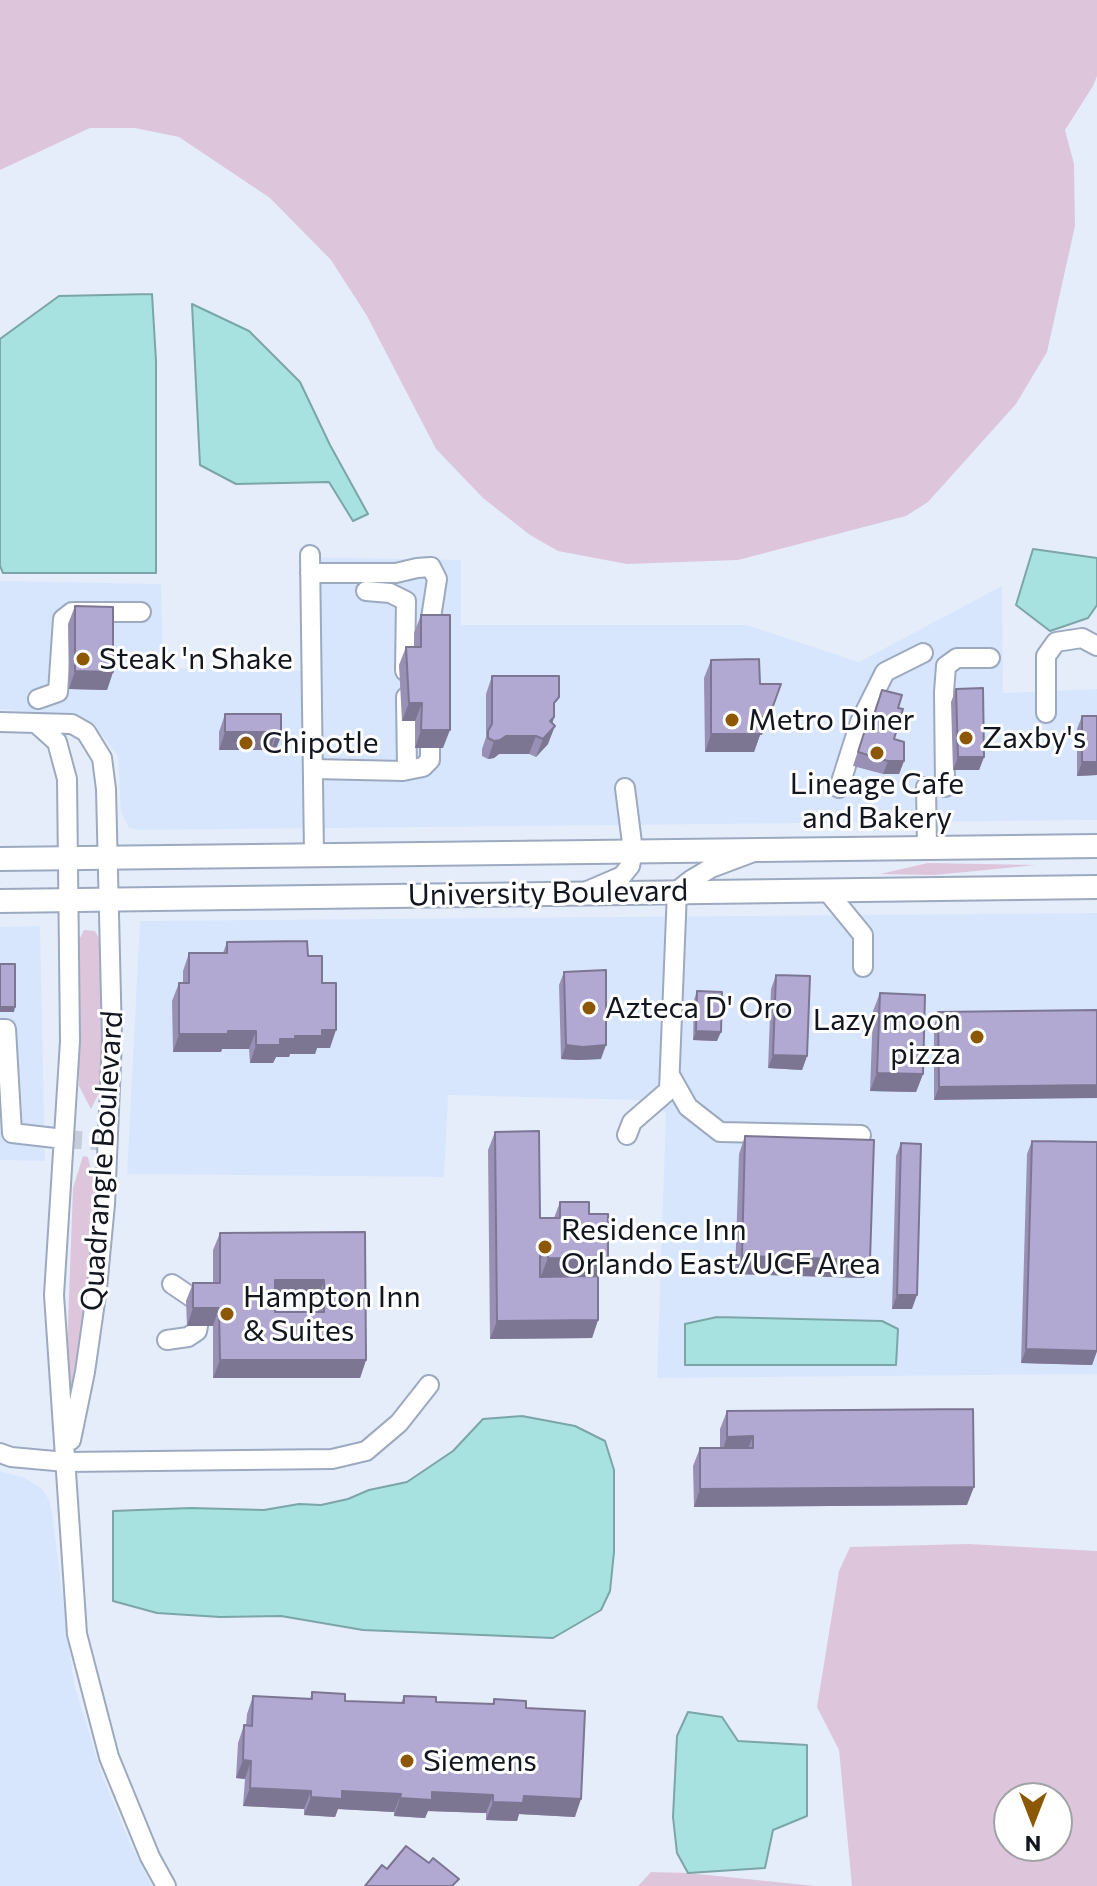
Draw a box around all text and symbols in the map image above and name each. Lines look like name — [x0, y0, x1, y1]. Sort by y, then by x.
place label: Steak 'n Shake — [99, 641, 293, 677]
marker: Steak 'n Shake — [74, 650, 92, 668]
place label: Metro Diner — [748, 702, 914, 738]
marker: Metro Diner — [723, 711, 741, 729]
place label: Zaxby's — [982, 720, 1086, 756]
place label: Chipotle — [262, 725, 379, 761]
marker: Zaxby's — [957, 729, 975, 747]
marker: Chipotle — [237, 734, 255, 752]
marker: Lineage Cafe and Bakery — [868, 744, 886, 762]
place label: Lineage Cafe and Bakery — [790, 766, 964, 836]
street label: University Boulevard — [407, 873, 689, 913]
place label: Azteca D' Oro — [605, 990, 793, 1026]
marker: Azteca D' Oro — [580, 999, 598, 1017]
place label: Lazy moon pizza — [813, 1002, 961, 1072]
street label: Quadrangle Boulevard — [74, 1010, 130, 1312]
marker: Lazy moon pizza — [968, 1028, 986, 1046]
place label: Residence Inn Orlando East/UCF Area — [561, 1212, 881, 1282]
marker: Residence Inn Orlando East/UCF Area — [536, 1238, 554, 1256]
place label: Hampton Inn & Suites — [243, 1279, 421, 1350]
marker: Hampton Inn & Suites — [218, 1305, 236, 1323]
place label: Siemens — [423, 1743, 537, 1779]
marker: Siemens — [398, 1752, 416, 1770]
north arrow — [993, 1782, 1073, 1862]
text: N — [1025, 1831, 1041, 1858]

